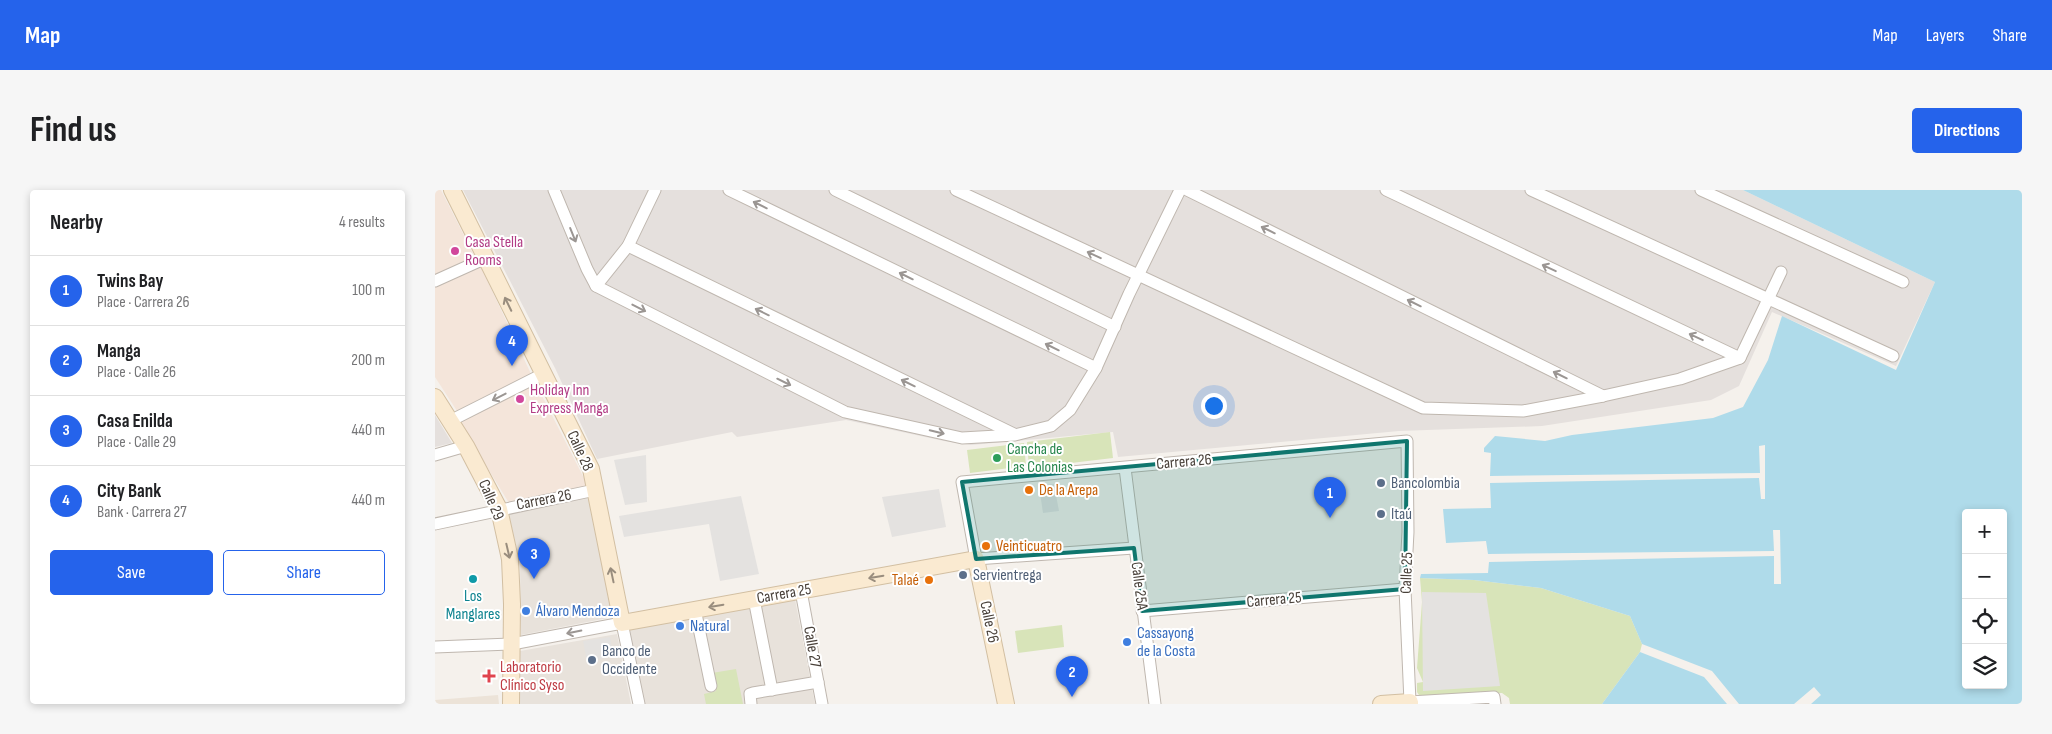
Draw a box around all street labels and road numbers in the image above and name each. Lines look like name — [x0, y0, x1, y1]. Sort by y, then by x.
street label: Calle 28 — [562, 428, 598, 474]
street label: Carrera 26 — [1155, 450, 1213, 474]
street label: Calle 29 — [474, 477, 508, 523]
street label: Carrera 26 — [515, 485, 573, 515]
street label: Calle 25 — [1397, 552, 1417, 594]
street label: Calle 25A — [1127, 561, 1151, 611]
street label: Carrera 25 — [755, 580, 813, 608]
street label: Carrera 25 — [1246, 588, 1302, 612]
street label: Calle 26 — [975, 599, 1003, 645]
street label: Calle 27 — [799, 625, 825, 670]

